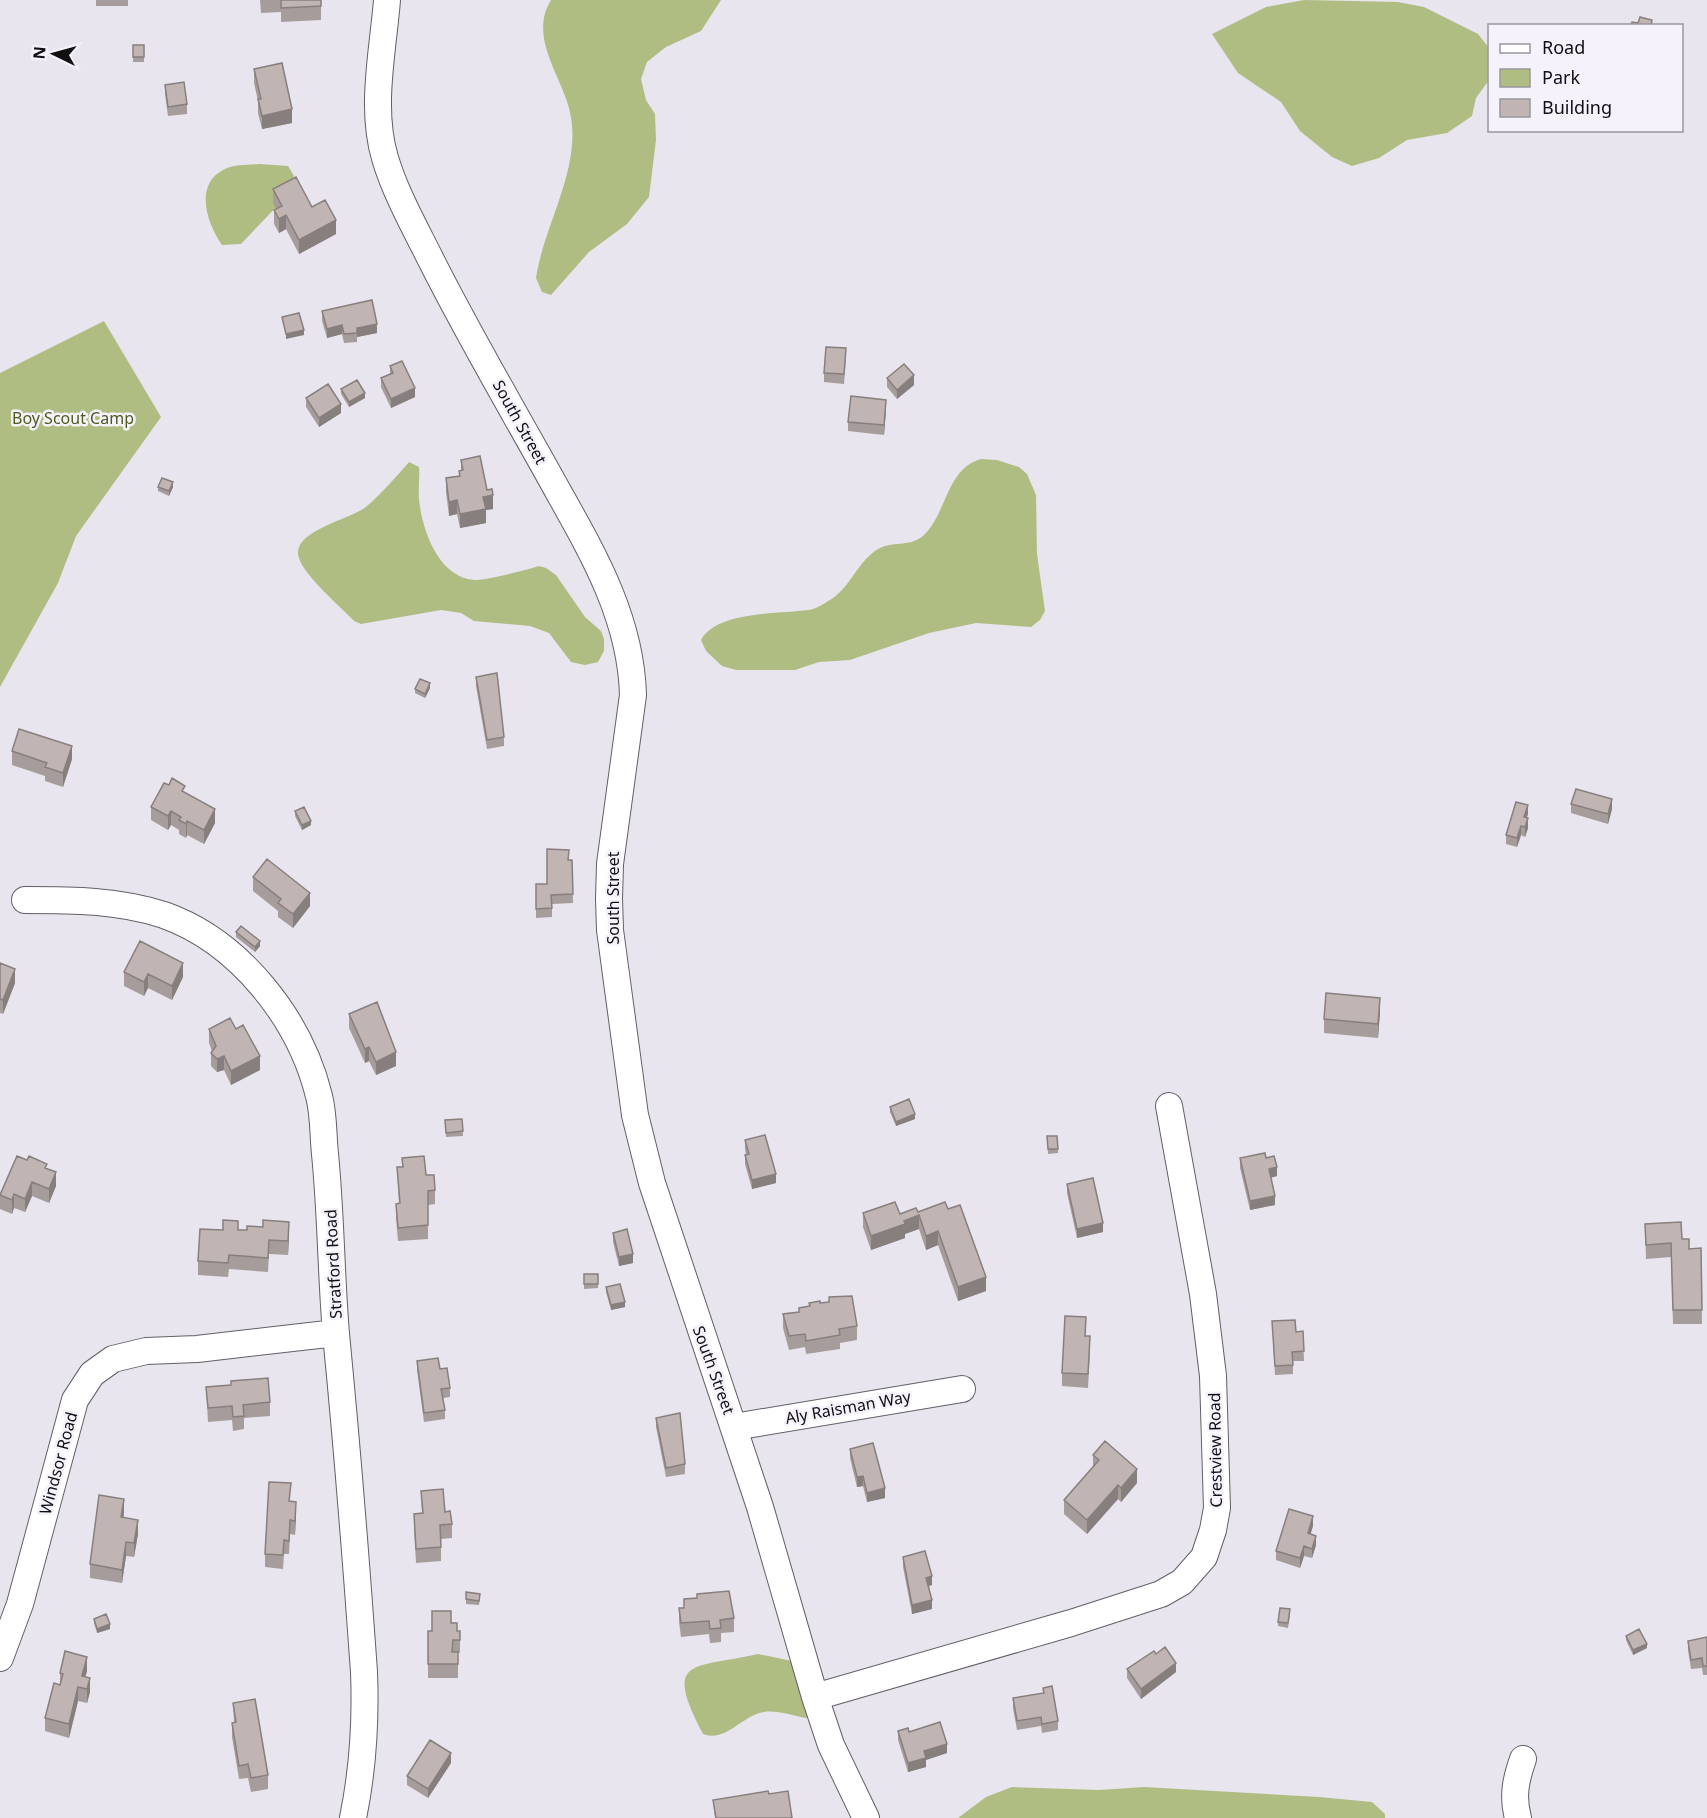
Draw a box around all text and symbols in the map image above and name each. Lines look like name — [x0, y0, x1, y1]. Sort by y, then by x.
north arrow — [24, 24, 84, 84]
legend — [1488, 24, 1683, 132]
text: Road — [1542, 35, 1585, 59]
text: N — [28, 45, 51, 60]
text: Park — [1542, 65, 1580, 89]
text: Building — [1542, 95, 1612, 119]
street label: South Street — [488, 376, 552, 468]
park label: Boy Scout Camp — [12, 407, 134, 429]
street label: South Street — [602, 851, 624, 944]
street label: Stratford Road — [319, 1209, 347, 1319]
street label: South Street — [688, 1323, 740, 1418]
street label: Aly Raisman Way — [784, 1385, 913, 1429]
street label: Crestview Road — [1203, 1392, 1227, 1508]
street label: Windsor Road — [34, 1409, 82, 1517]

